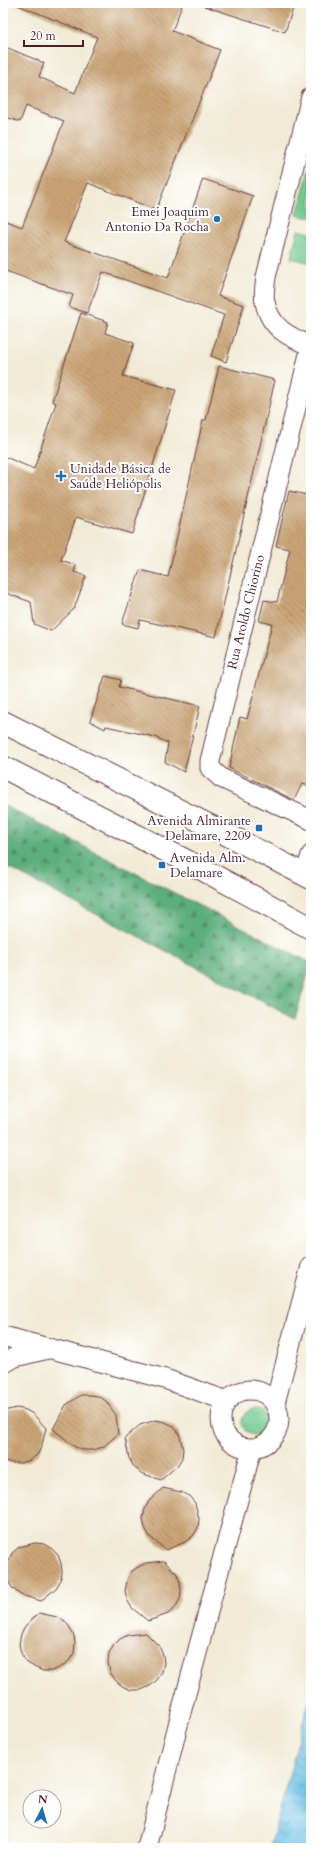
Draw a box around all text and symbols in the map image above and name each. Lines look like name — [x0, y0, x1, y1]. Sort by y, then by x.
scale bar — [24, 22, 83, 48]
text: 20 m — [30, 28, 57, 44]
place label: Emei Joaquim Antonio Da Rocha — [105, 203, 209, 236]
marker: Emei Joaquim Antonio Da Rocha — [212, 214, 222, 224]
place label: Unidade Básica de Saúde Heliópolis — [70, 460, 171, 493]
marker: Unidade Básica de Saúde Heliópolis — [55, 470, 67, 482]
street label: Rua Aroldo Chiorino — [223, 553, 269, 671]
place label: Avenida Almirante Delamare, 2209 — [147, 812, 251, 845]
marker: Avenida Almirante Delamare, 2209 — [254, 823, 264, 833]
place label: Avenida Alm. Delamare — [170, 849, 246, 882]
marker: Avenida Alm. Delamare — [157, 860, 167, 870]
north arrow — [22, 1789, 62, 1829]
text: N — [37, 1792, 49, 1807]

